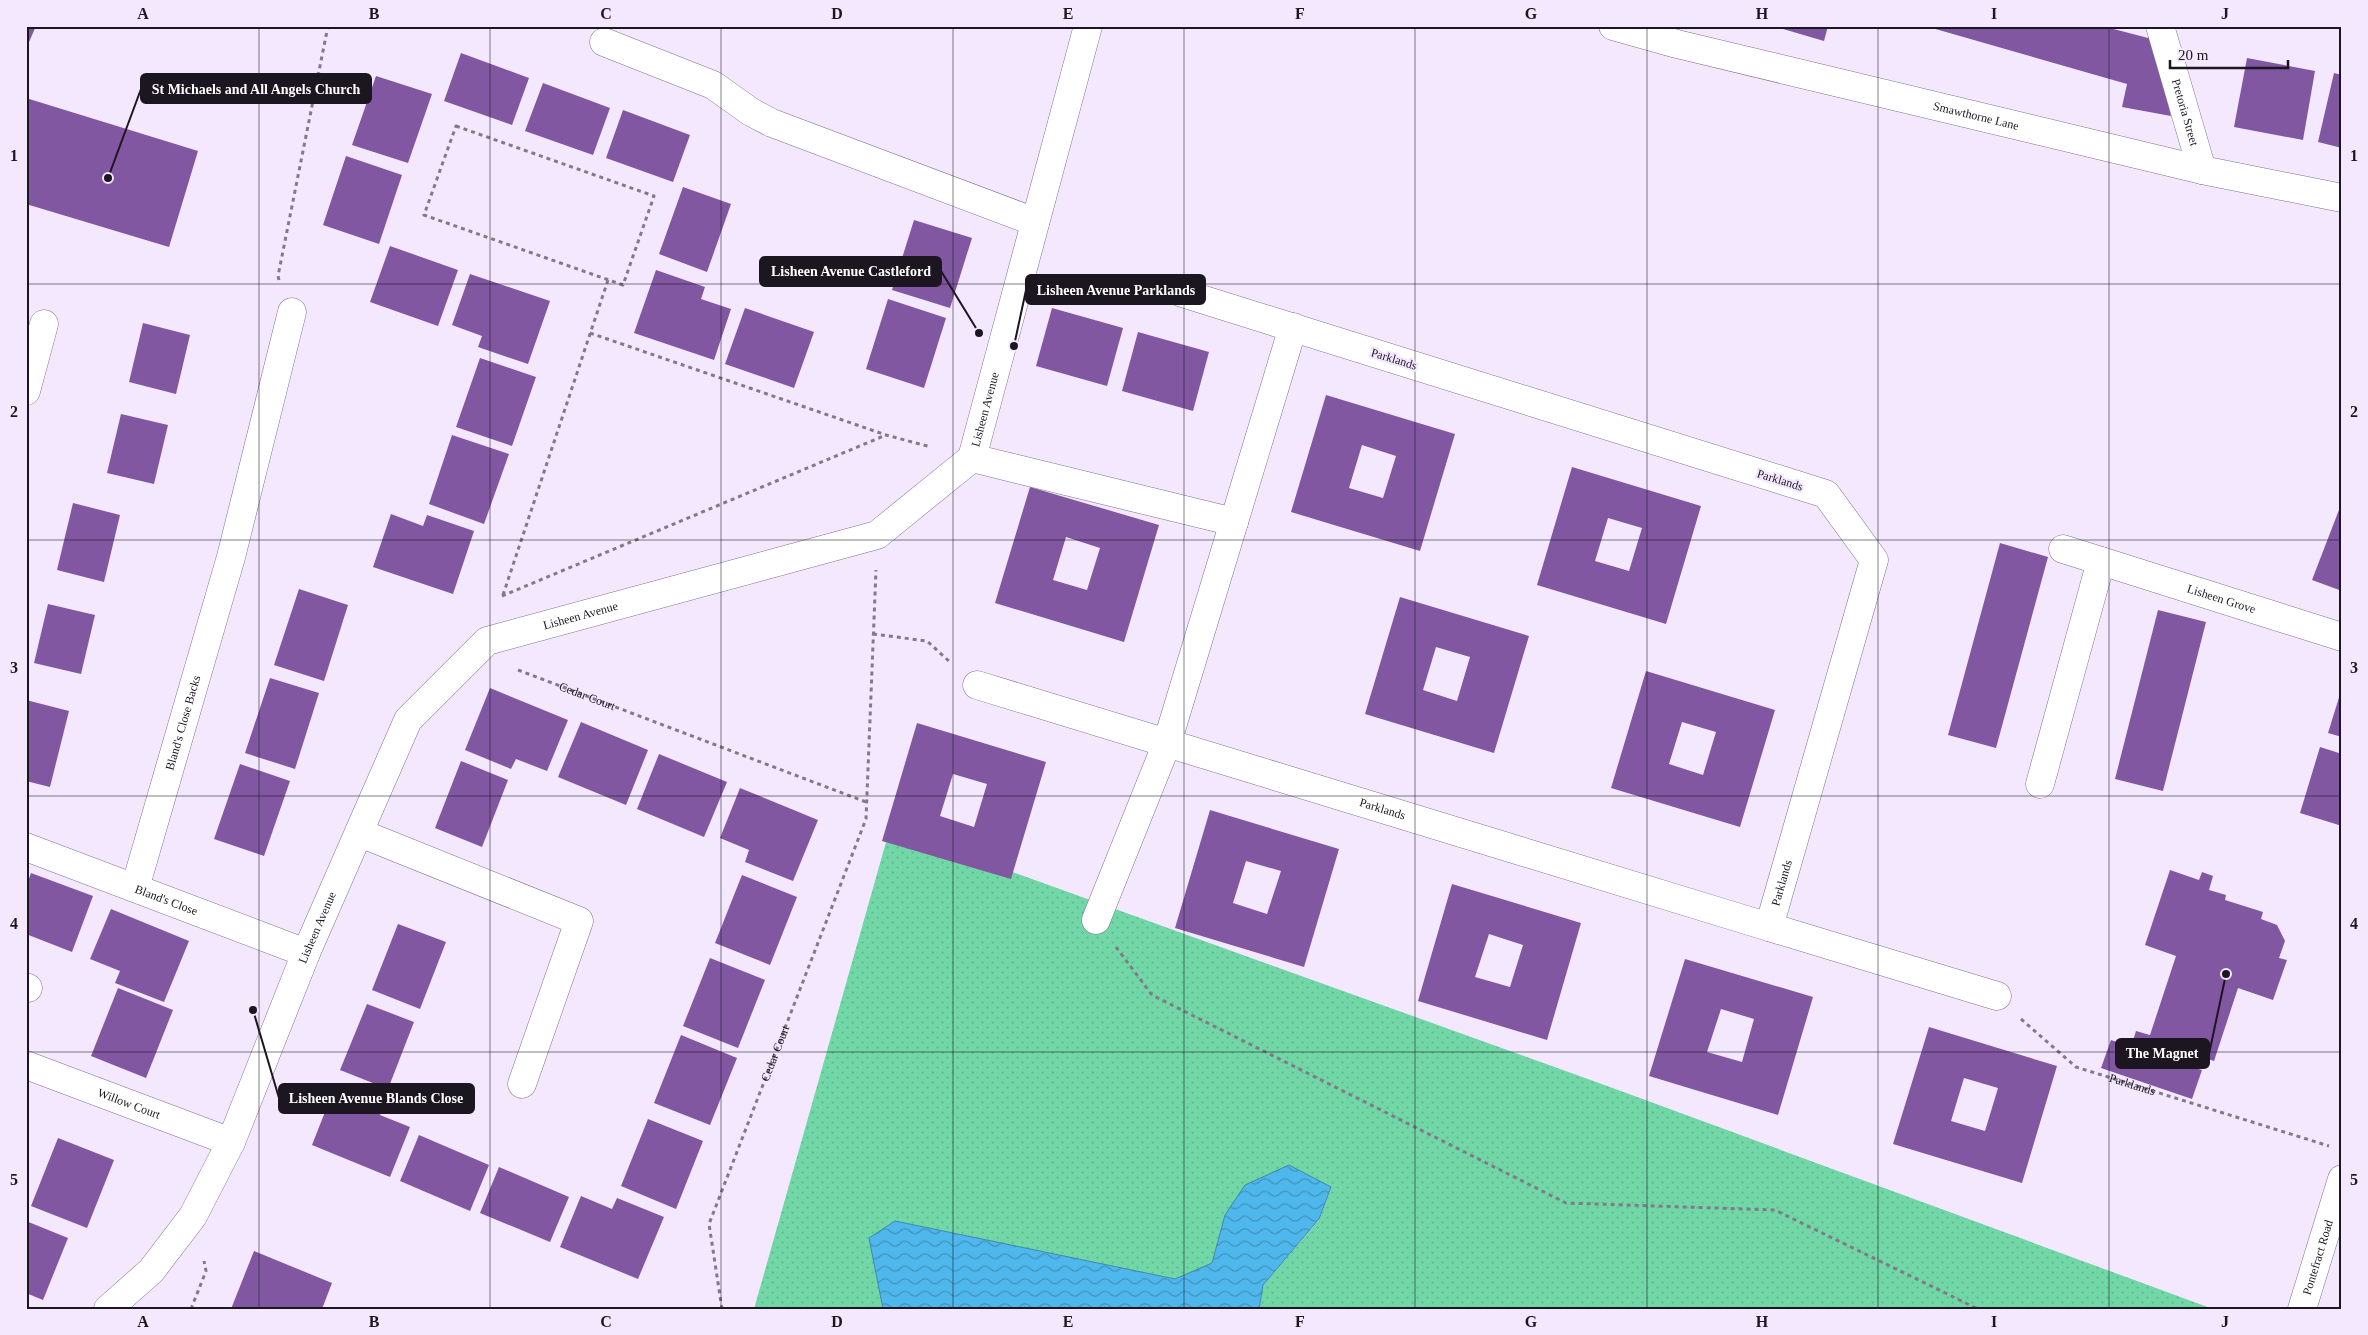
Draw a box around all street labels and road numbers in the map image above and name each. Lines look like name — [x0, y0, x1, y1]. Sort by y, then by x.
street label: Pretoria Street — [2169, 77, 2202, 148]
street label: Smawthorne Lane — [1932, 99, 2020, 133]
street label: Parklands — [1369, 345, 1419, 373]
street label: Lisheen Avenue — [968, 370, 1002, 448]
street label: Parklands — [1755, 466, 1805, 494]
street label: Lisheen Grove — [2185, 582, 2257, 616]
street label: Lisheen Avenue — [542, 599, 619, 632]
street label: Bland's Close Backs — [163, 673, 203, 772]
street label: Cedar Court — [557, 679, 618, 713]
street label: Parklands — [1358, 795, 1407, 823]
street label: Parklands — [1768, 858, 1795, 908]
street label: Bland's Close — [133, 882, 200, 918]
street label: Lisheen Avenue — [296, 889, 339, 965]
street label: Cedar Court — [758, 1023, 793, 1083]
street label: Parklands — [2108, 1071, 2157, 1098]
street label: Willow Court — [96, 1086, 163, 1122]
street label: Pontefract Road — [2300, 1218, 2336, 1297]

